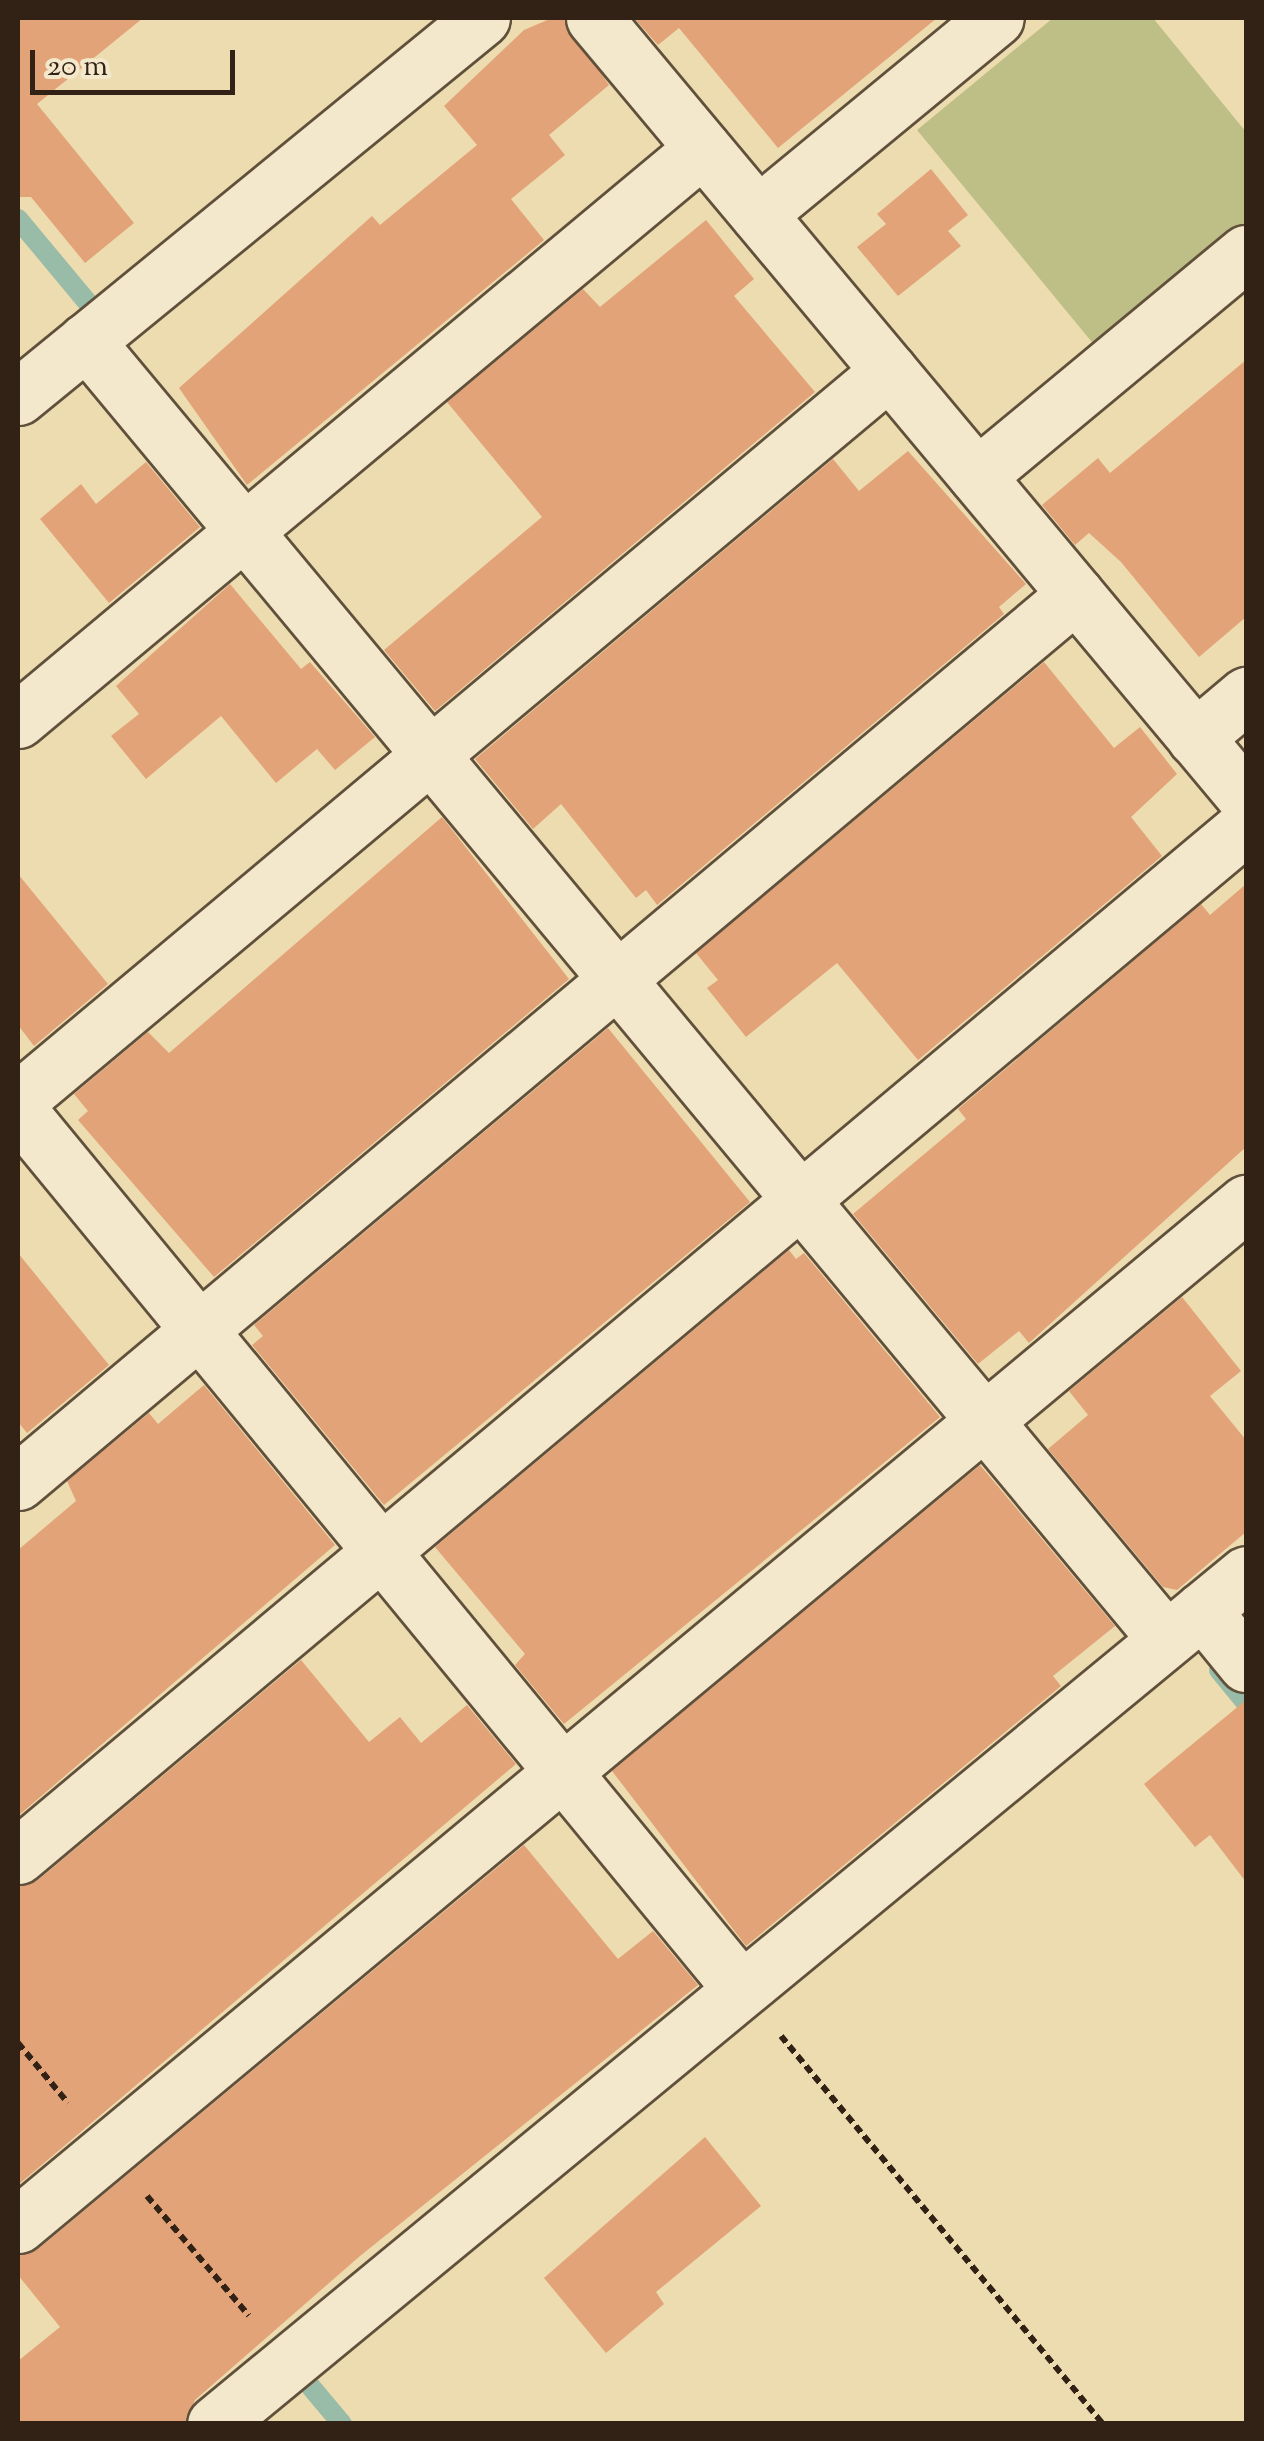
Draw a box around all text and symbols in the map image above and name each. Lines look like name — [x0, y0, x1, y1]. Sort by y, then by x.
scale bar — [35, 30, 240, 92]
text: 20 m — [47, 46, 108, 89]

